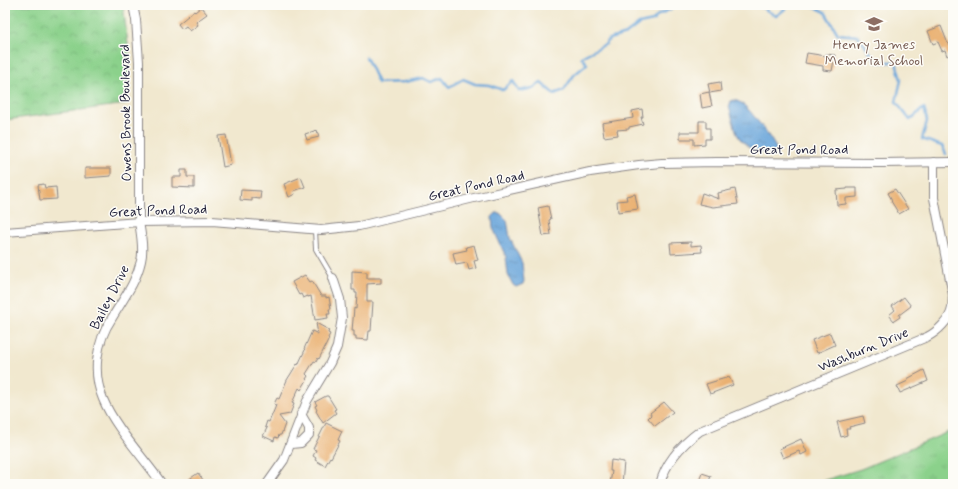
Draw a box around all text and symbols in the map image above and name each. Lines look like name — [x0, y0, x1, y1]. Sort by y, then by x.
school or university icon: Henry James Memorial School — [864, 14, 884, 34]
place label: Henry James Memorial School — [825, 36, 923, 70]
street label: Owens Brook Boulevard — [116, 44, 136, 182]
street label: Great Pond Road — [750, 141, 848, 159]
street label: Great Pond Road — [426, 166, 526, 206]
street label: Great Pond Road — [109, 200, 208, 222]
street label: Bailey Drive — [86, 262, 134, 333]
street label: Washburn Drive — [815, 324, 911, 376]

